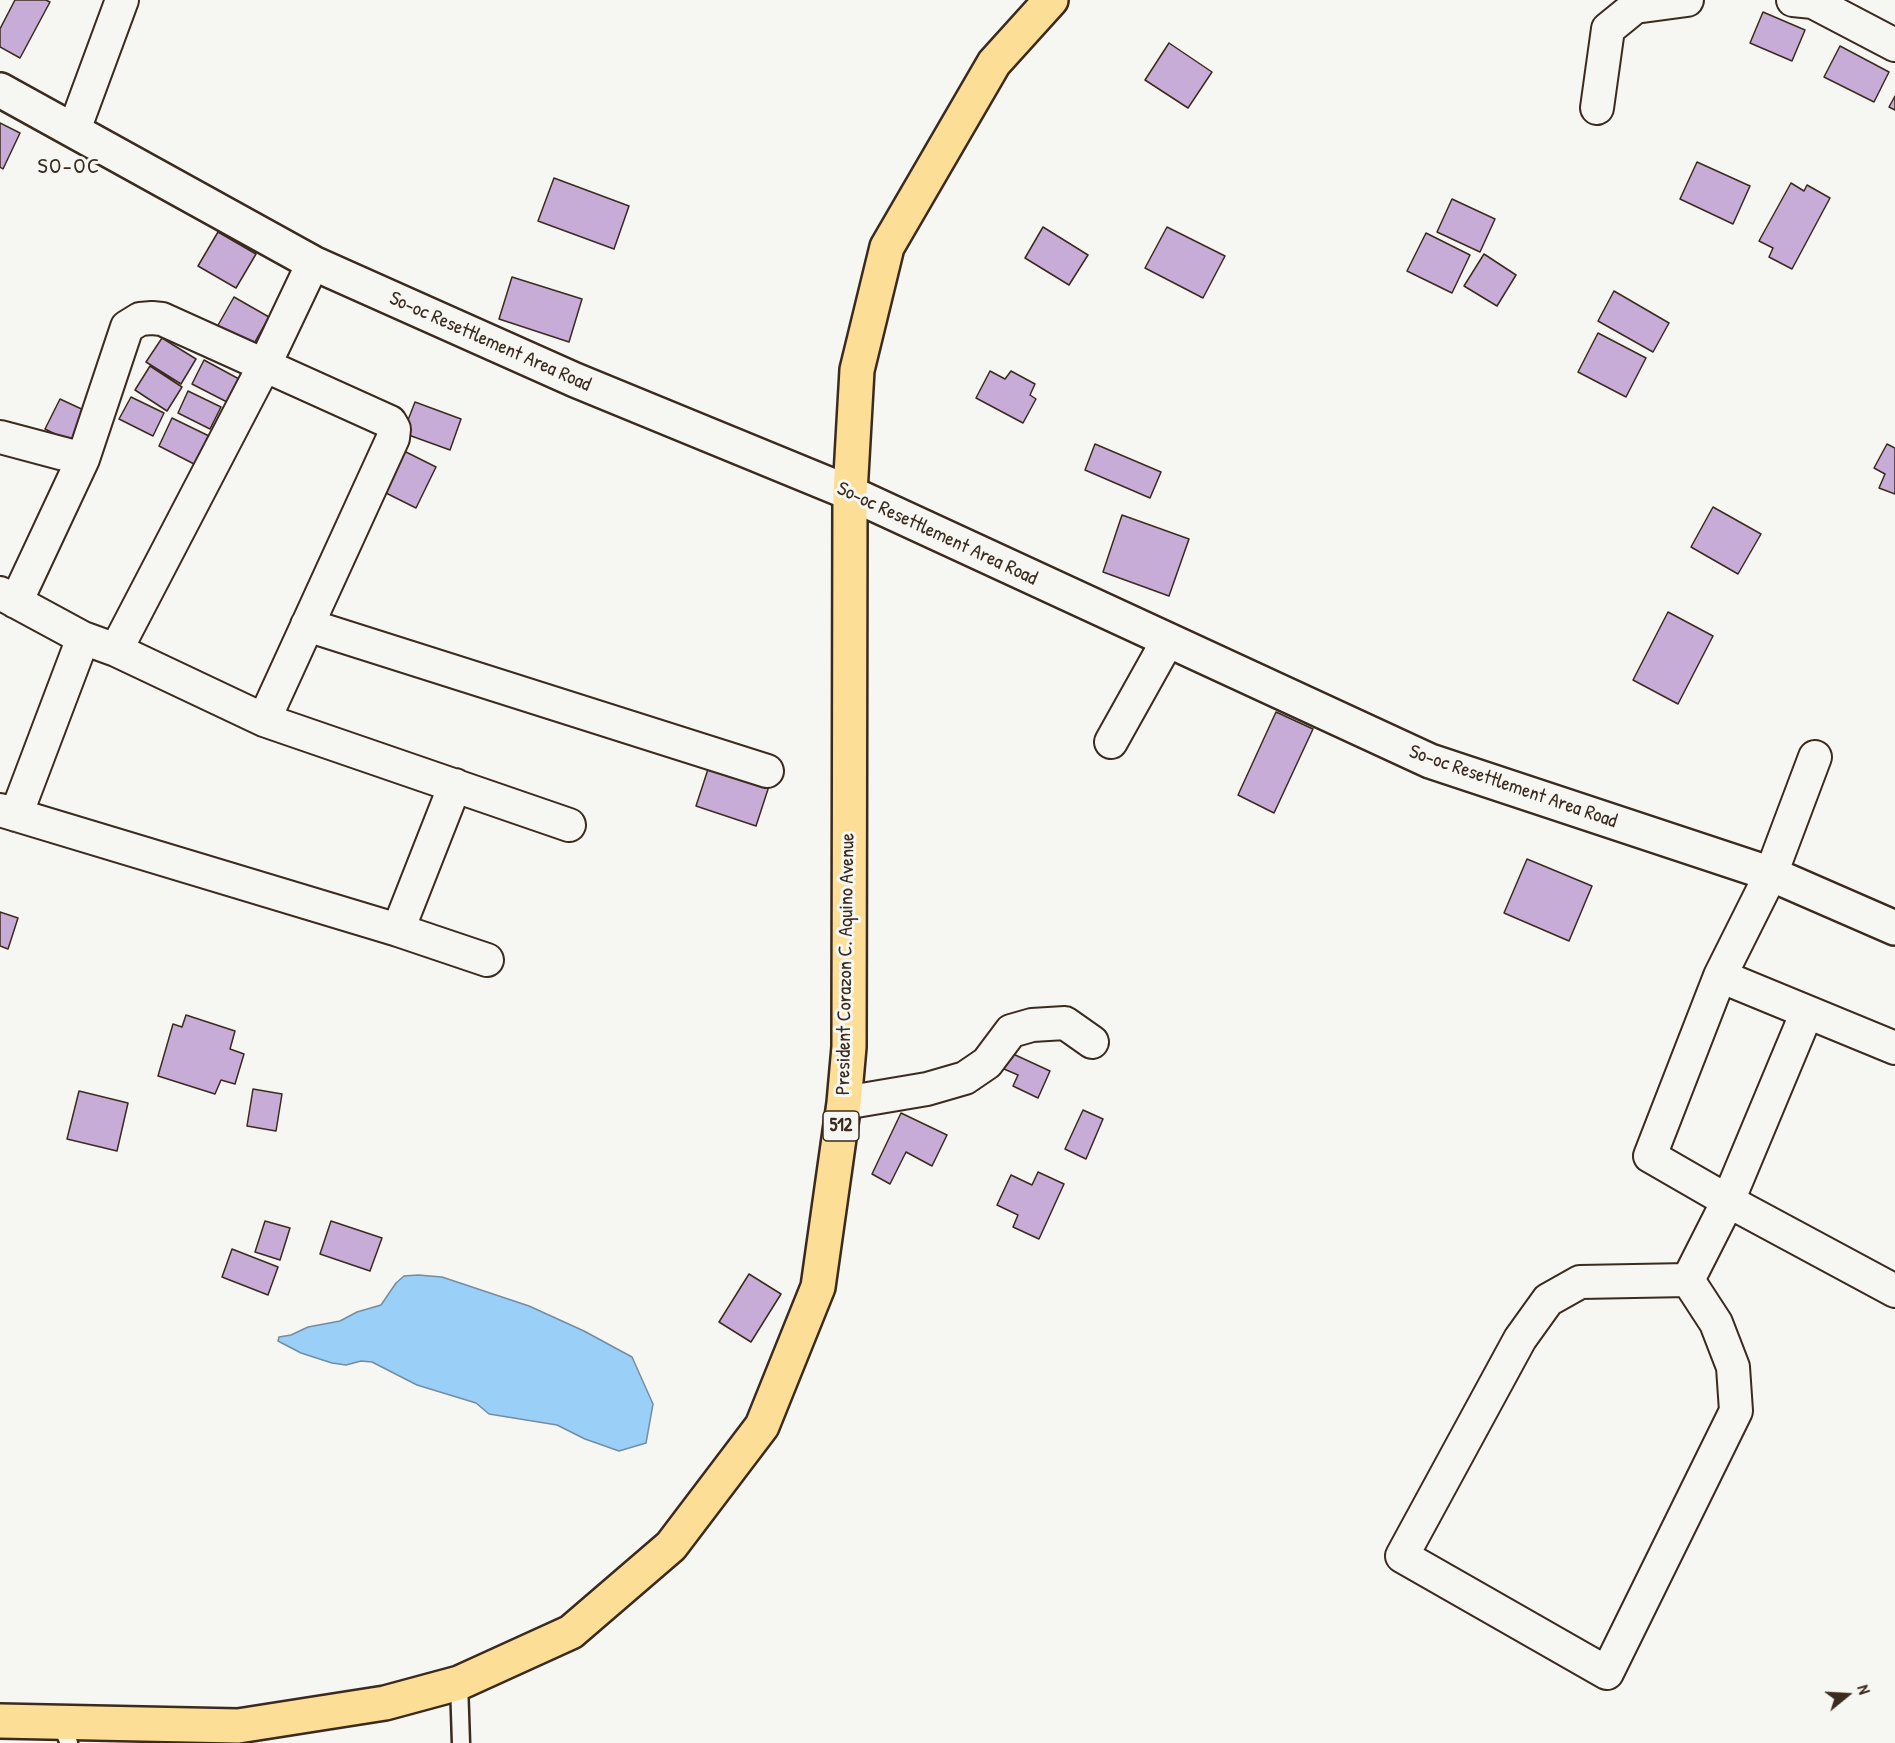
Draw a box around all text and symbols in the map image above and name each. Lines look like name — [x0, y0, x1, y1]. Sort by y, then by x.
district label: SO-OC — [37, 154, 101, 180]
street label: So-oc Resettlement Area Road — [385, 287, 595, 397]
street label: So-oc Resettlement Area Road — [833, 477, 1041, 591]
street label: So-oc Resettlement Area Road — [1406, 740, 1620, 834]
street label: President Corazon C. Aquino Avenue — [832, 833, 860, 1095]
road number: 512 — [823, 1111, 859, 1141]
north arrow — [1817, 1665, 1877, 1725]
text: N — [1852, 1682, 1876, 1697]

